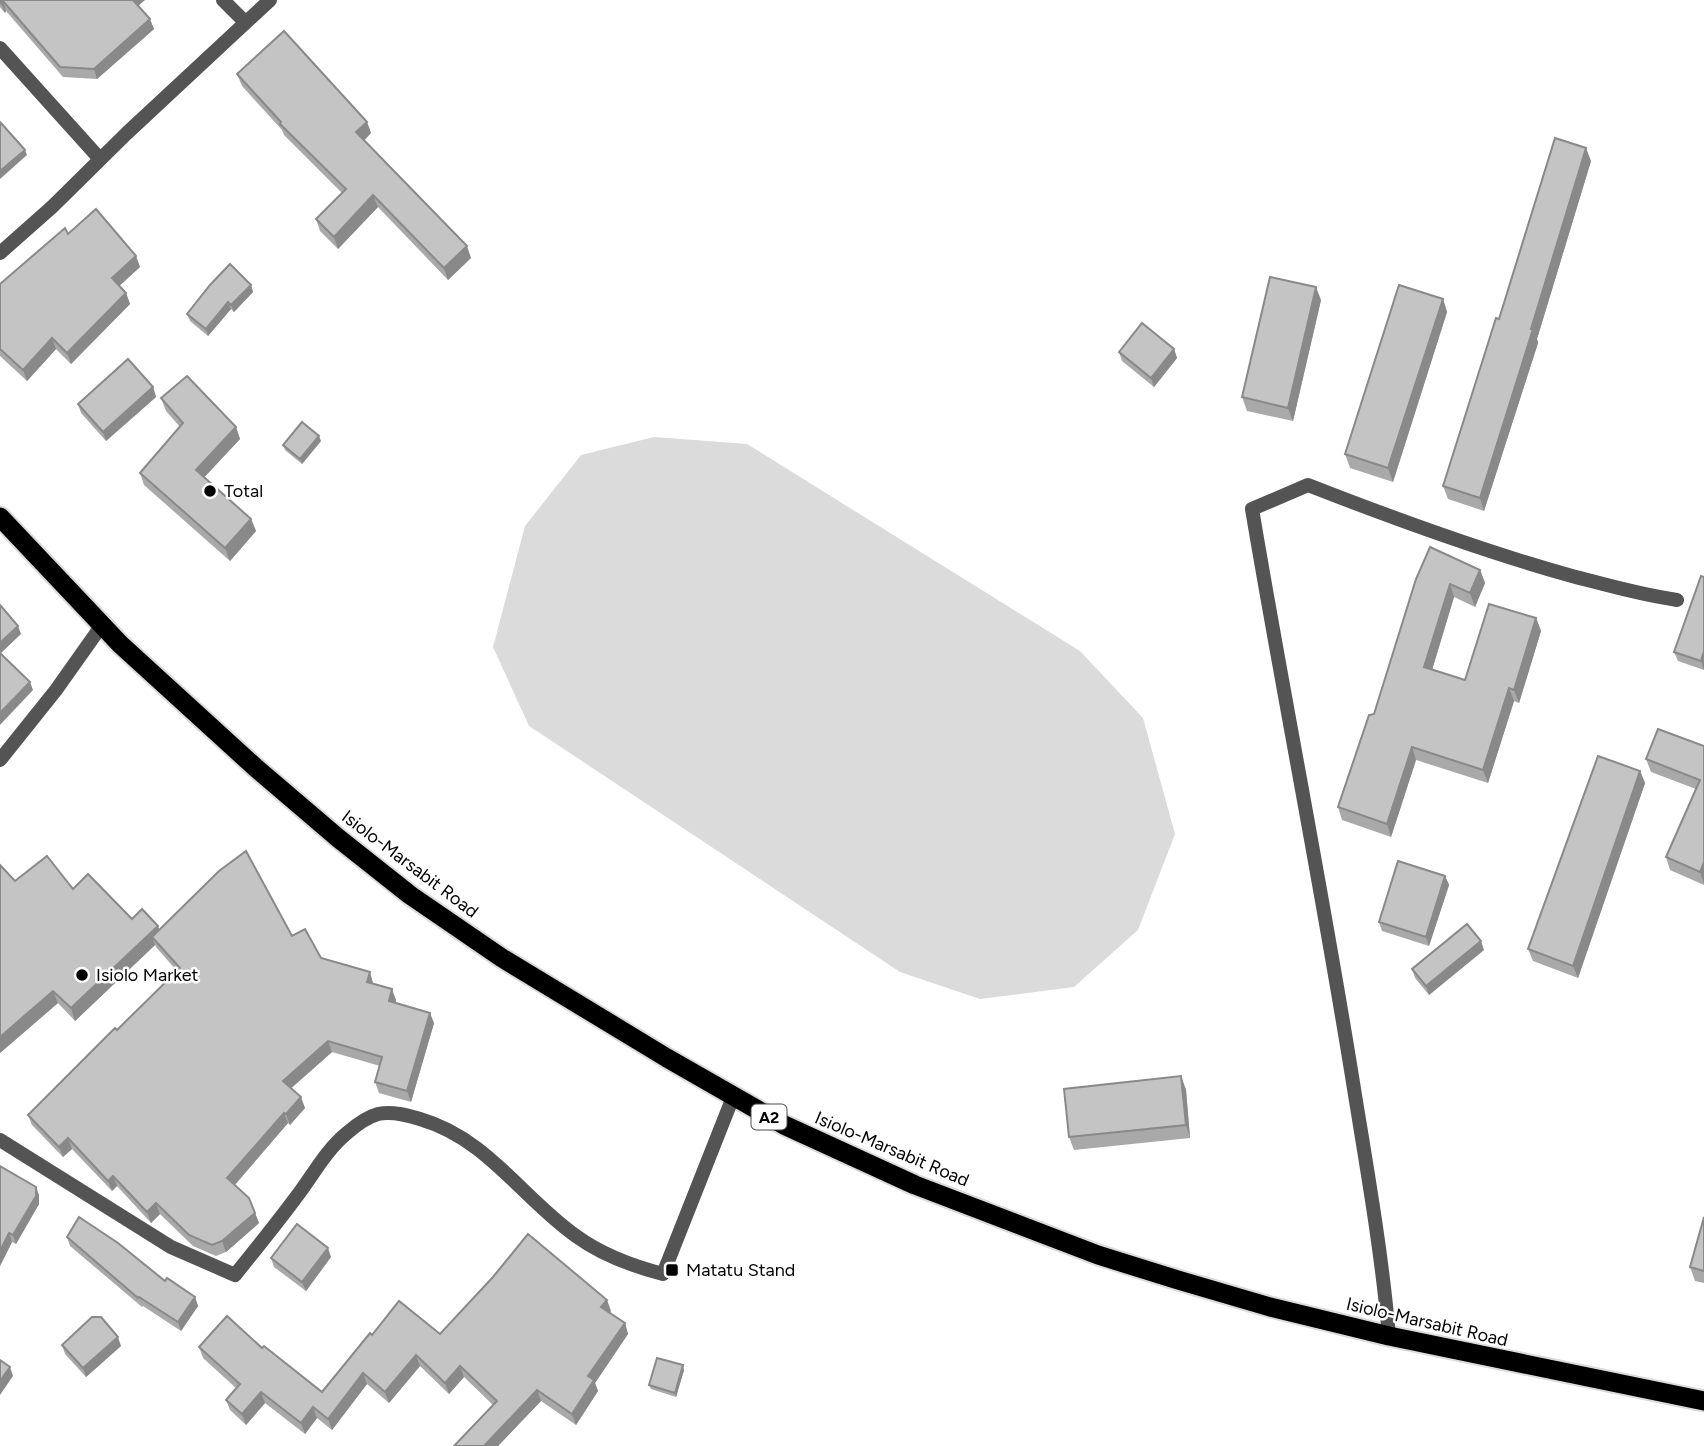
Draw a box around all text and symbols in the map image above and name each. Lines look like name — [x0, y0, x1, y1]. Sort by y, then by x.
place label: Total — [224, 480, 263, 502]
marker: Total — [202, 483, 218, 499]
street label: Isiolo-Marsabit Road — [337, 805, 483, 923]
place label: Isiolo Market — [96, 964, 199, 986]
marker: Isiolo Market — [74, 967, 90, 983]
road number: A2 — [752, 1105, 786, 1130]
street label: Isiolo-Marsabit Road — [812, 1107, 972, 1191]
place label: Matatu Stand — [686, 1259, 795, 1281]
marker: Matatu Stand — [664, 1262, 680, 1278]
street label: Isiolo-Marsabit Road — [1344, 1293, 1510, 1351]

